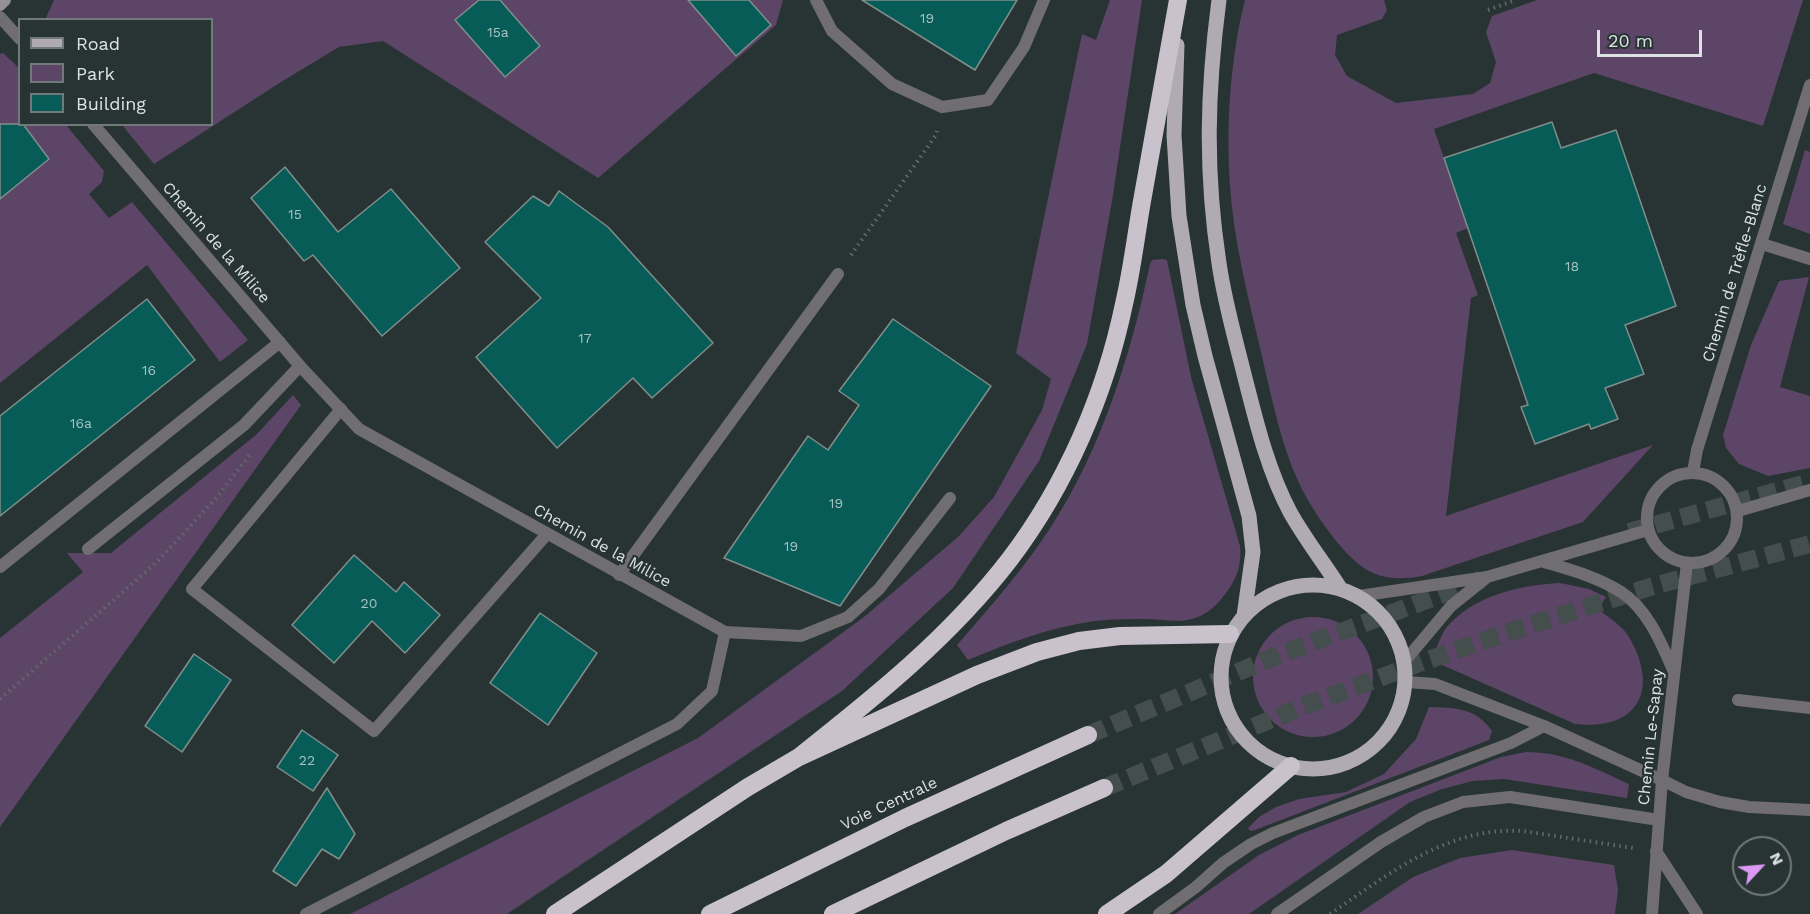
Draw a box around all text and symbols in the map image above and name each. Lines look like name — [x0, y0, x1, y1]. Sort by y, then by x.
house number: 19 — [920, 11, 934, 27]
legend — [18, 18, 213, 126]
scale bar — [1600, 18, 1705, 56]
house number: 15a — [487, 25, 509, 41]
text: 20 m — [1608, 30, 1653, 51]
text: Road — [76, 33, 120, 54]
text: Park — [76, 63, 115, 84]
text: Building — [76, 93, 146, 114]
street label: Chemin de la Milice — [158, 178, 274, 308]
street label: Chemin de Trèfle-Blanc — [1699, 181, 1771, 365]
house number: 15 — [288, 207, 302, 223]
house number: 18 — [1565, 259, 1579, 275]
house number: 17 — [578, 331, 592, 347]
house number: 16 — [142, 363, 156, 379]
house number: 16a — [70, 416, 92, 432]
house number: 19 — [829, 496, 843, 512]
street label: Chemin de la Milice — [530, 500, 674, 592]
house number: 19 — [784, 539, 798, 555]
house number: 20 — [361, 596, 377, 612]
street label: Chemin Le-Sapay — [1634, 668, 1668, 806]
house number: 22 — [299, 753, 315, 769]
street label: Voie Centrale — [838, 773, 940, 835]
north arrow — [1732, 836, 1792, 896]
text: N — [1766, 849, 1788, 868]

